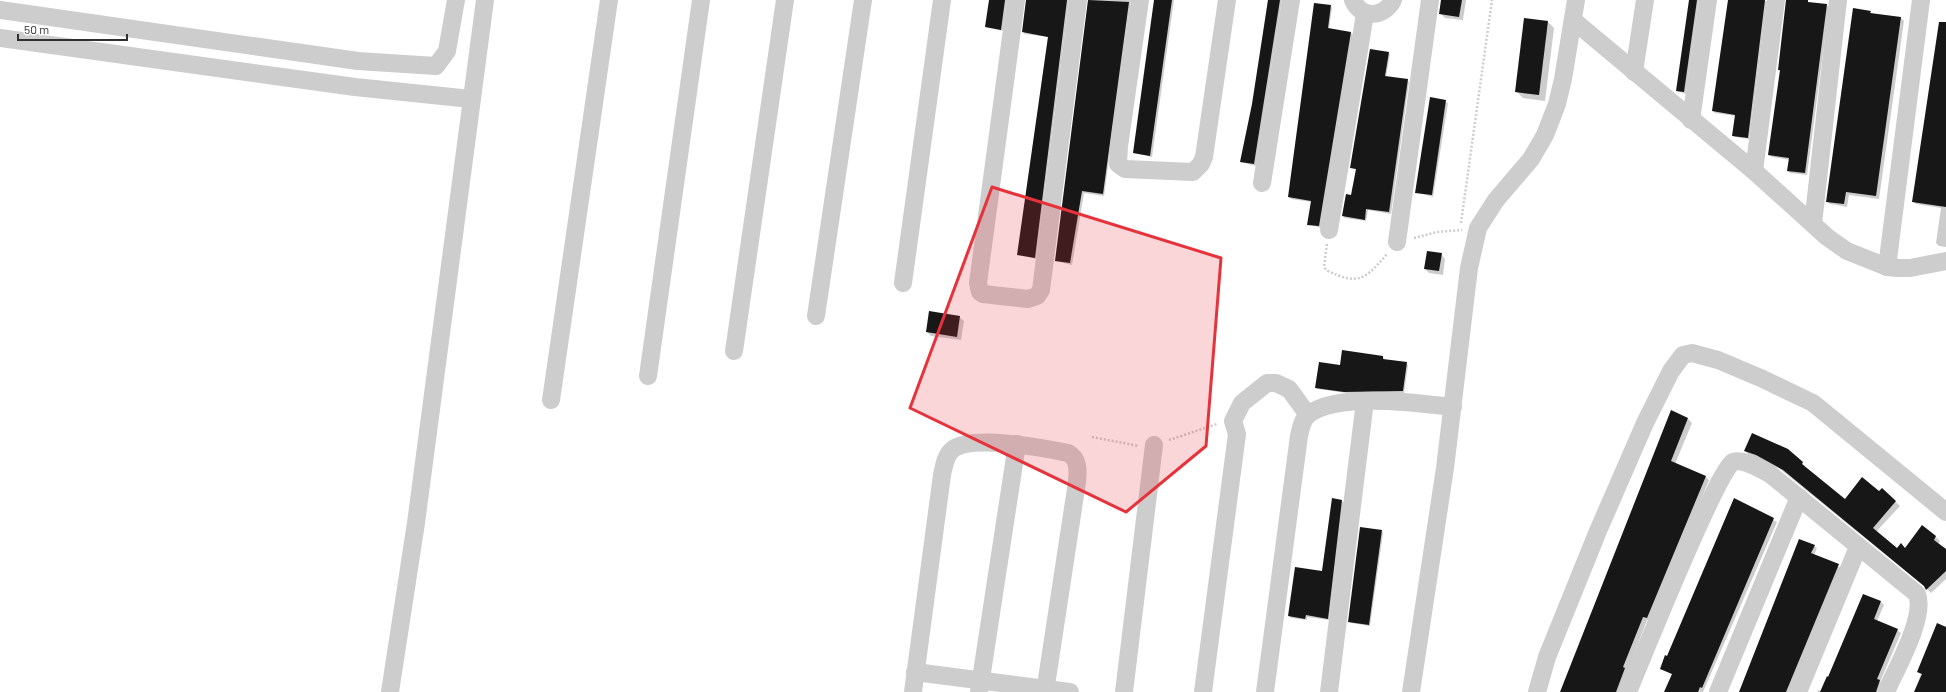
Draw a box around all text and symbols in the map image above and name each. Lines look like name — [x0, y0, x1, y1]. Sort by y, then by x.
scale bar — [18, 16, 127, 42]
text: 50 m — [24, 22, 49, 36]

